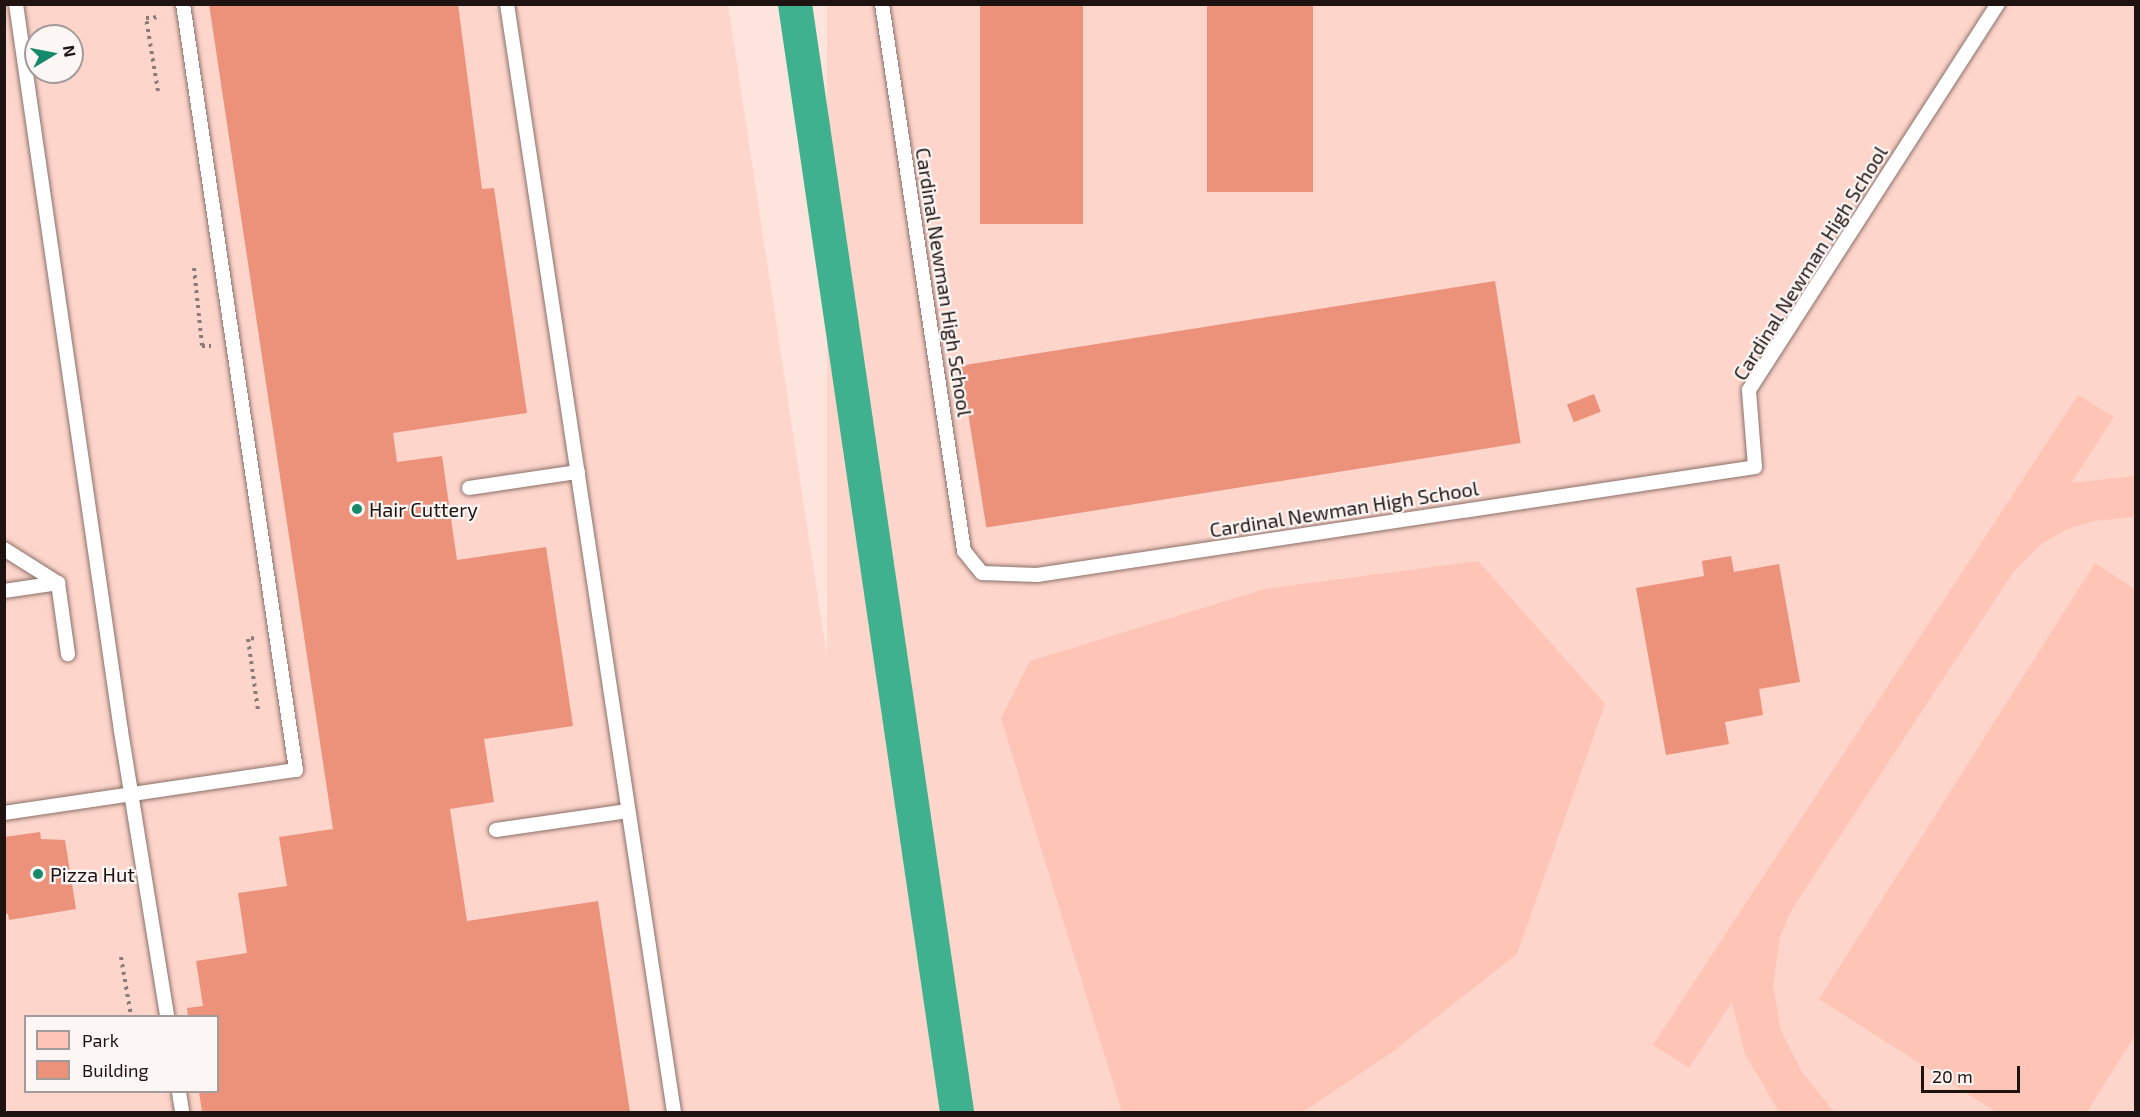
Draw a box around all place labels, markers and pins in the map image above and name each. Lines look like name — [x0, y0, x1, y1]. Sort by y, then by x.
place label: Hair Cuttery — [369, 497, 478, 521]
marker: Hair Cuttery — [350, 502, 364, 516]
place label: Pizza Hut — [50, 862, 135, 886]
marker: Pizza Hut — [31, 867, 45, 881]

